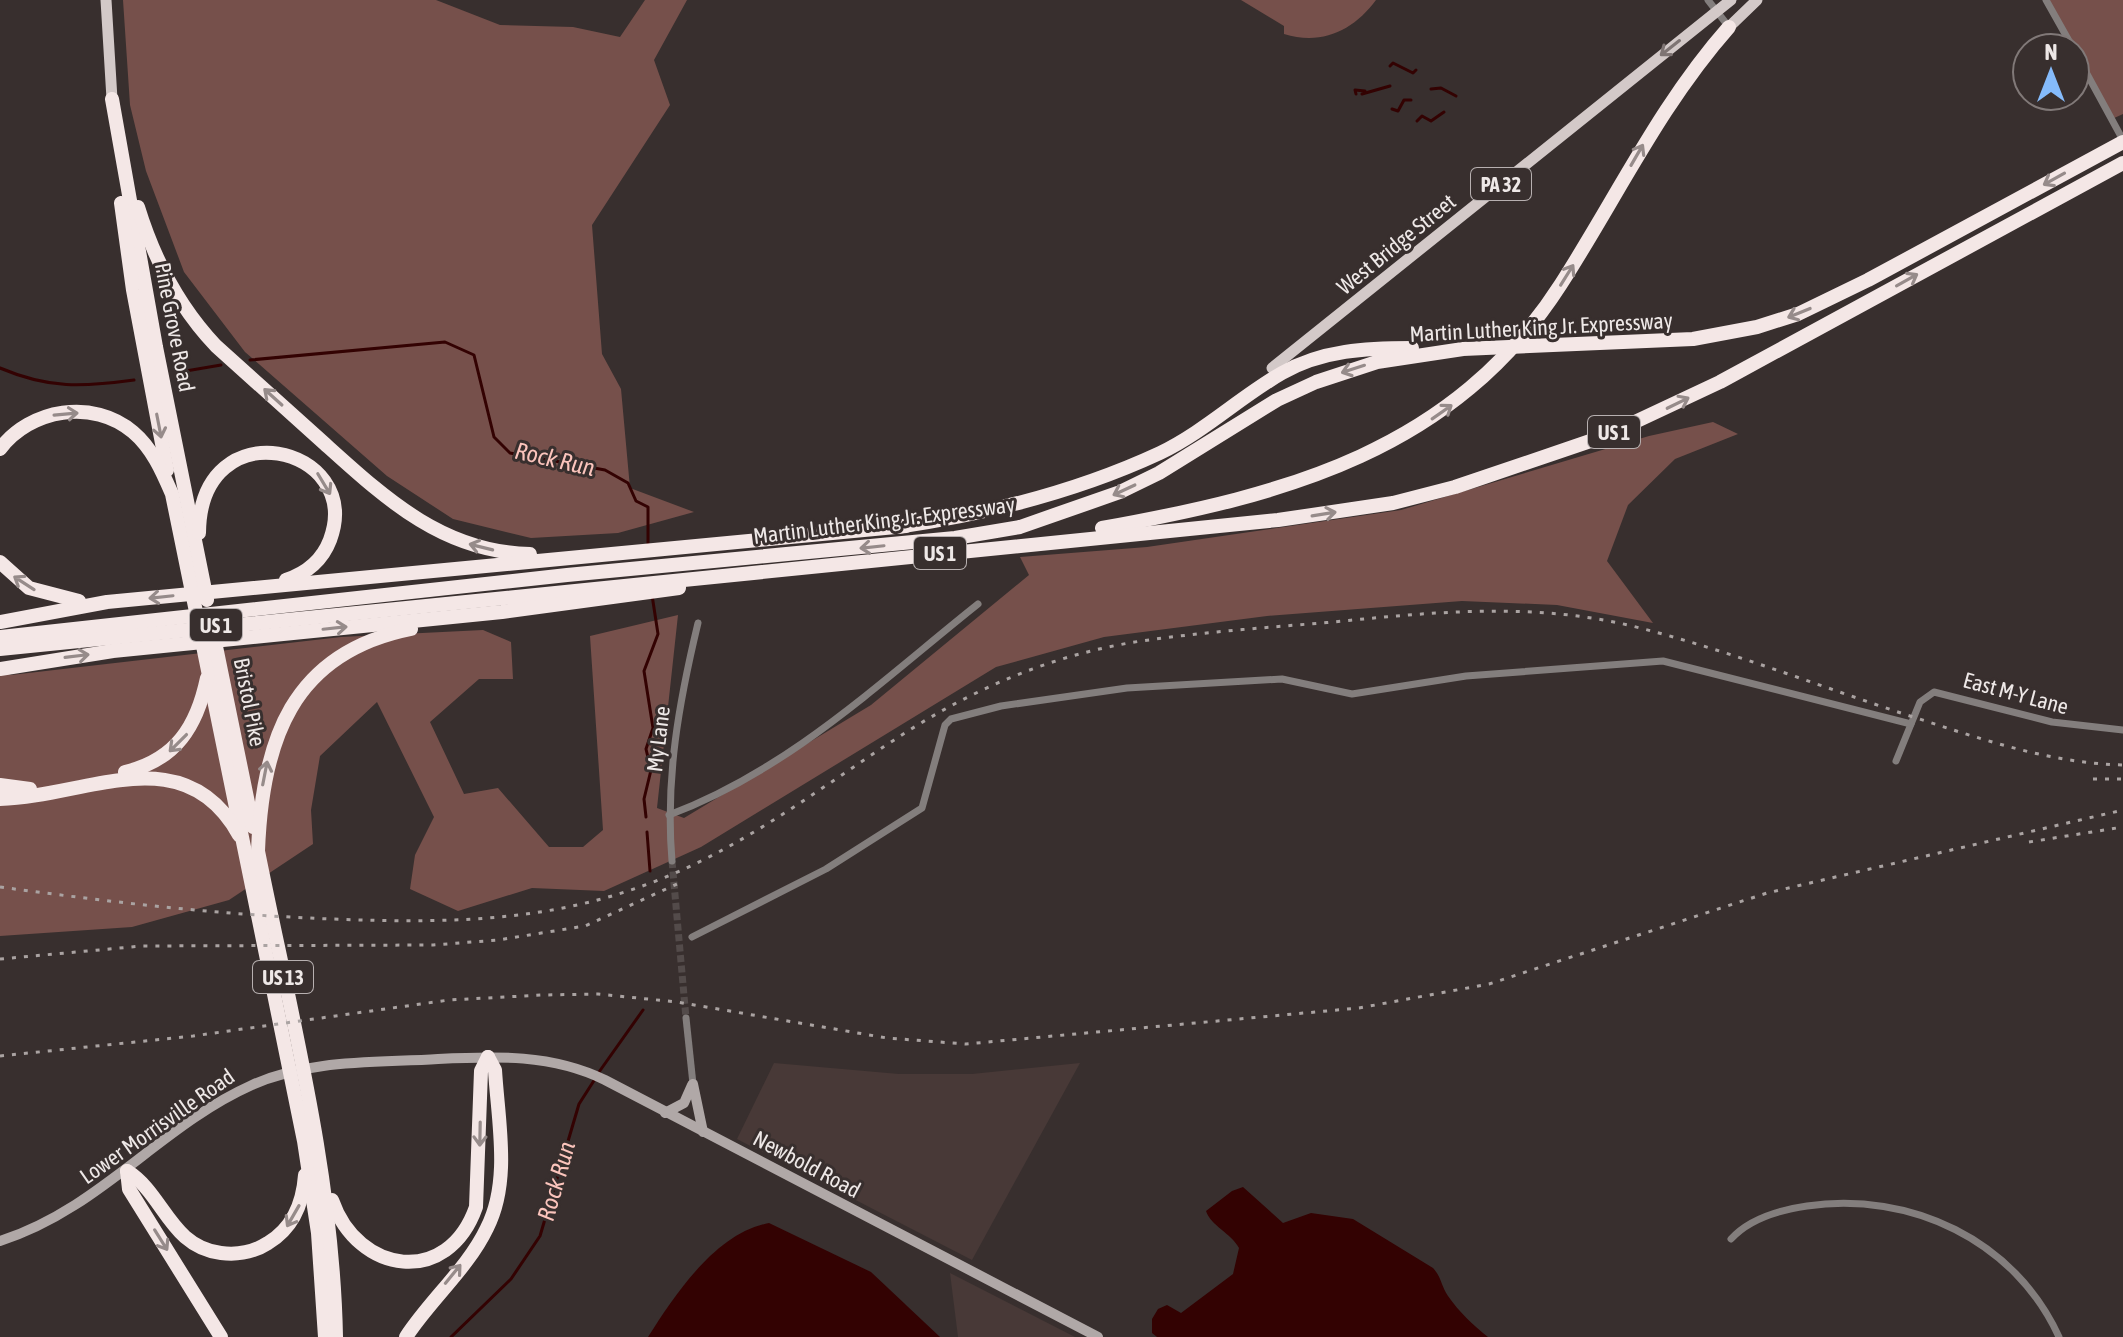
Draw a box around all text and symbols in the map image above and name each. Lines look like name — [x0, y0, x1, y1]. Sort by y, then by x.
north arrow — [2011, 32, 2091, 112]
one-way arrow — [1660, 39, 1681, 56]
text: N — [2045, 39, 2057, 65]
one-way arrow — [1629, 144, 1645, 167]
road number: PA 32 — [1471, 168, 1531, 200]
one-way arrow — [2043, 172, 2067, 187]
street label: West Bridge Street — [1331, 188, 1461, 300]
street label: Pine Grove Road — [150, 260, 200, 394]
one-way arrow — [1559, 264, 1575, 287]
one-way arrow — [1894, 272, 1918, 288]
one-way arrow — [1788, 306, 1812, 321]
street label: Martin Luther King Jr. Expressway — [1409, 307, 1673, 347]
one-way arrow — [1341, 363, 1366, 378]
one-way arrow — [263, 388, 283, 406]
one-way arrow — [1665, 395, 1689, 410]
one-way arrow — [1430, 404, 1452, 420]
one-way arrow — [52, 406, 79, 421]
one-way arrow — [152, 413, 167, 438]
road number: US 1 — [1588, 416, 1640, 448]
water label: Rock Run — [512, 437, 598, 481]
one-way arrow — [316, 472, 332, 495]
one-way arrow — [1112, 483, 1136, 498]
street label: Martin Luther King Jr. Expressway — [752, 491, 1016, 549]
one-way arrow — [1311, 506, 1336, 521]
road number: US 1 — [914, 537, 966, 569]
one-way arrow — [469, 539, 495, 554]
one-way arrow — [859, 539, 886, 554]
one-way arrow — [13, 575, 35, 591]
one-way arrow — [148, 589, 175, 604]
road number: US 1 — [190, 609, 242, 641]
one-way arrow — [321, 621, 348, 636]
one-way arrow — [64, 648, 89, 663]
street label: Bristol Pike — [229, 655, 271, 749]
street label: East M-Y Lane — [1961, 666, 2071, 720]
street label: My Lane — [641, 705, 675, 773]
one-way arrow — [168, 734, 188, 753]
one-way arrow — [258, 761, 273, 787]
road number: US 13 — [253, 961, 313, 993]
street label: Lower Morrisville Road — [75, 1063, 239, 1189]
one-way arrow — [472, 1120, 488, 1147]
street label: Newbold Road — [749, 1125, 865, 1203]
water label: Rock Run — [532, 1138, 580, 1224]
one-way arrow — [285, 1204, 301, 1227]
one-way arrow — [153, 1228, 169, 1251]
one-way arrow — [444, 1265, 462, 1285]

